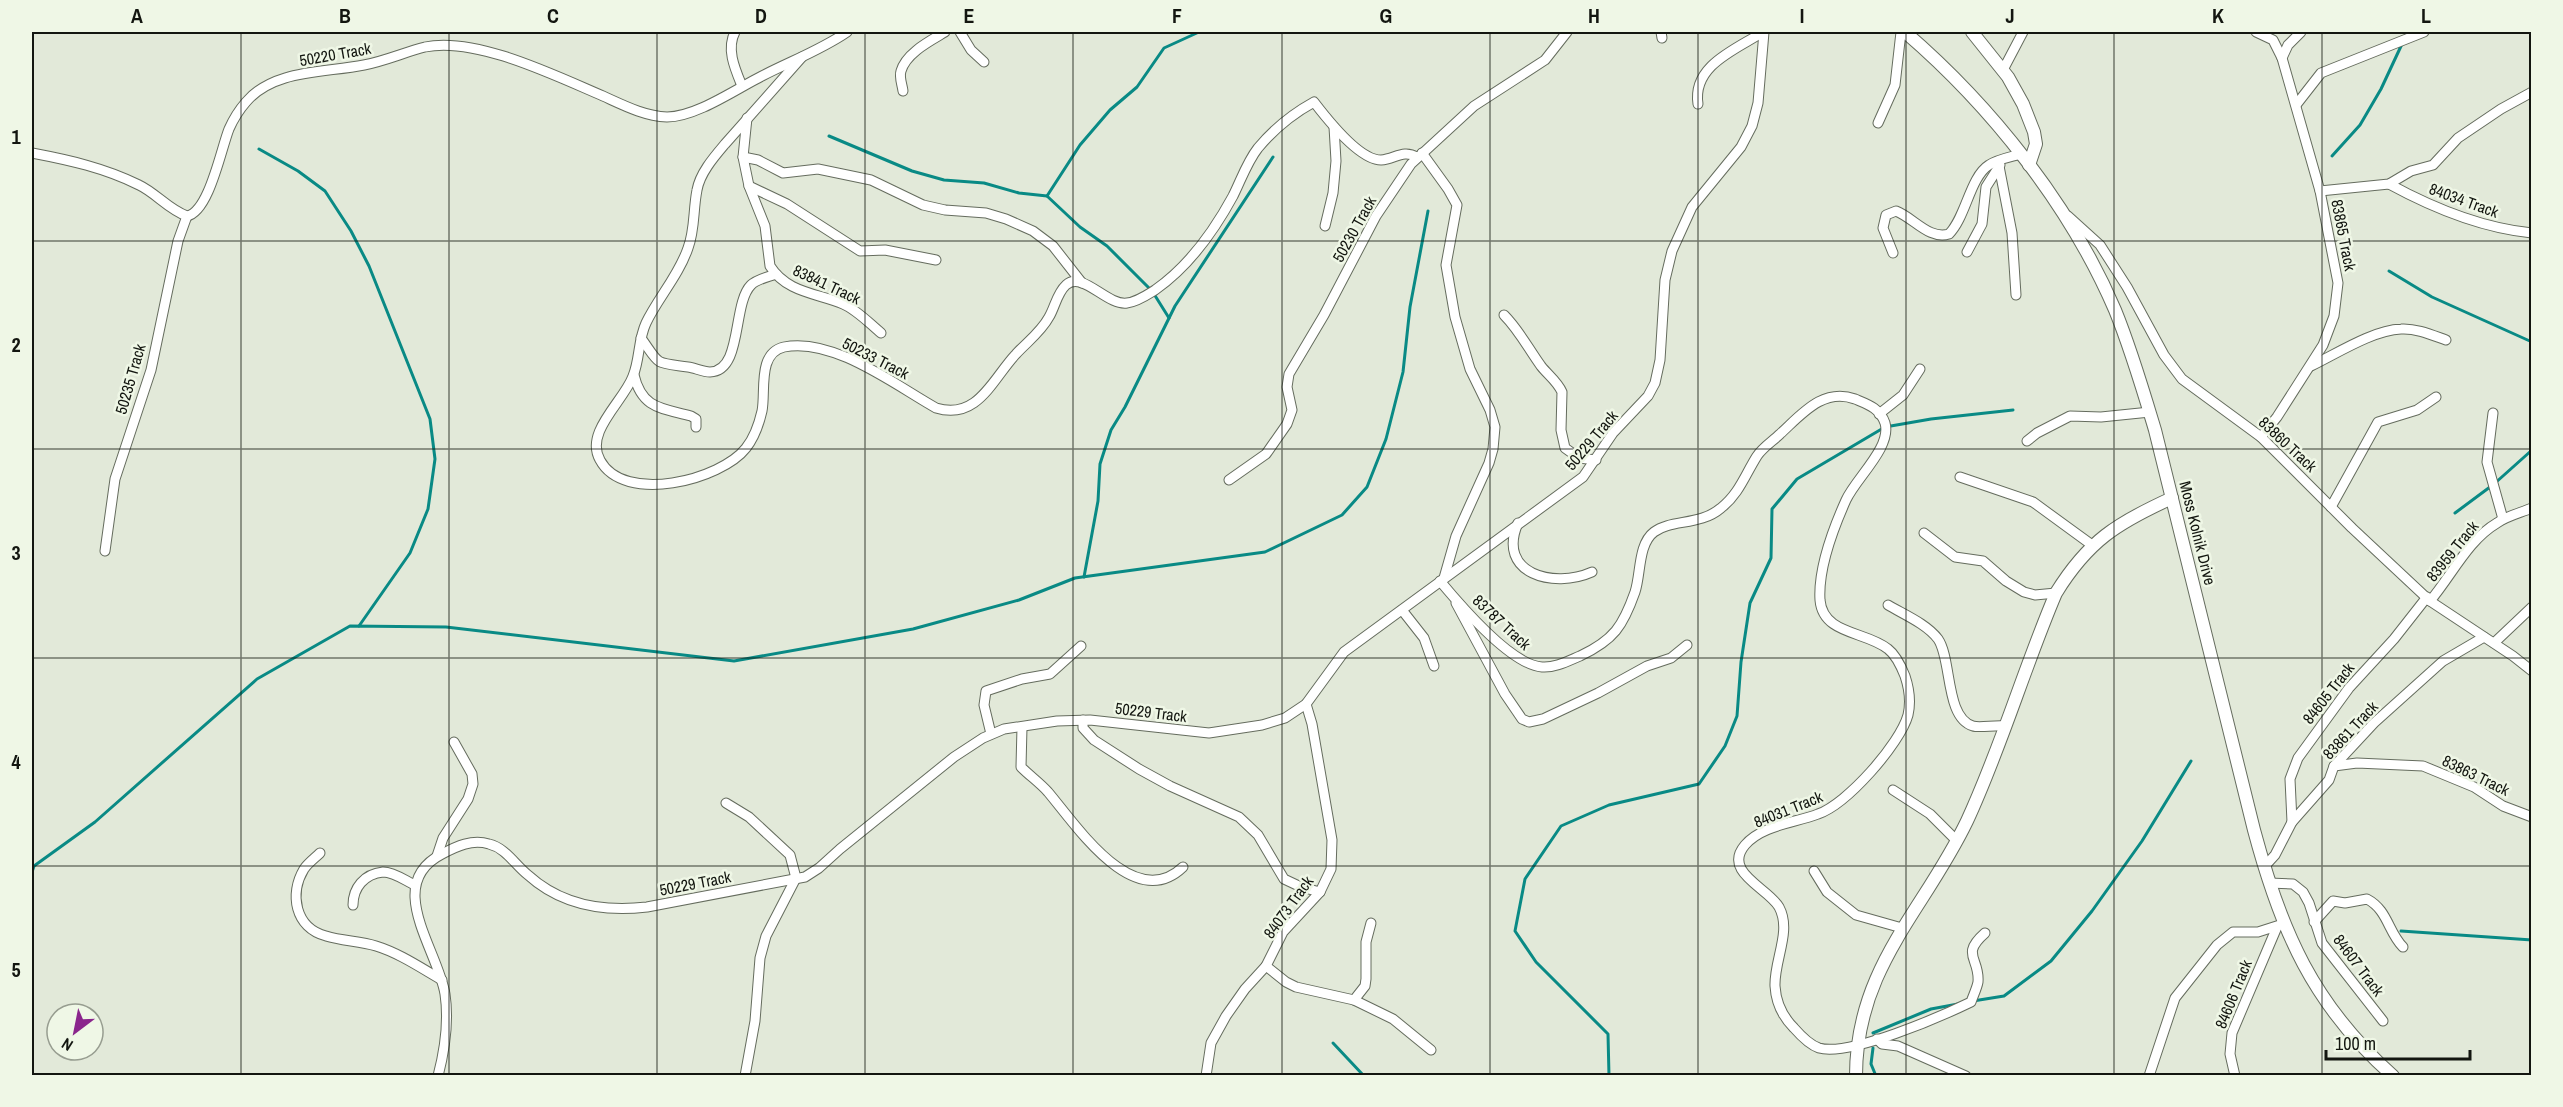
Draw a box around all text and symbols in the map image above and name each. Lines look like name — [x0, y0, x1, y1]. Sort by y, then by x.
text: A — [131, 2, 143, 29]
text: B — [339, 2, 351, 29]
text: C — [547, 2, 559, 29]
text: D — [755, 2, 767, 29]
text: E — [964, 2, 975, 29]
text: F — [1172, 2, 1182, 29]
text: G — [1380, 2, 1392, 29]
text: H — [1588, 2, 1600, 29]
text: I — [1800, 2, 1804, 29]
text: J — [2005, 2, 2015, 29]
text: K — [2212, 2, 2224, 29]
text: L — [2421, 2, 2431, 29]
street label: 50220 Track — [298, 37, 373, 71]
text: 1 — [11, 123, 21, 150]
street label: 84034 Track — [2426, 177, 2502, 223]
street label: 50230 Track — [1327, 192, 1381, 266]
street label: 83865 Track — [2326, 197, 2362, 273]
street label: 83841 Track — [790, 259, 865, 309]
text: 2 — [11, 331, 21, 358]
street label: 50233 Track — [839, 332, 914, 384]
street label: 50235 Track — [109, 341, 151, 417]
street label: 50229 Track — [1559, 405, 1623, 475]
street label: 83860 Track — [2254, 411, 2322, 477]
street label: Moss Kolnik Drive — [2174, 479, 2222, 587]
street label: 83959 Track — [2421, 516, 2484, 586]
text: 3 — [11, 539, 21, 566]
street label: 83787 Track — [1468, 589, 1536, 655]
street label: 84605 Track — [2297, 657, 2359, 728]
street label: 83861 Track — [2317, 696, 2383, 764]
street label: 50229 Track — [1114, 697, 1189, 727]
text: 4 — [11, 748, 21, 775]
street label: 83863 Track — [2439, 749, 2514, 801]
street label: 84031 Track — [1750, 785, 1826, 833]
street label: 50229 Track — [657, 865, 733, 901]
street label: 84073 Track — [1258, 871, 1318, 943]
street label: 84607 Track — [2328, 930, 2390, 1001]
text: 5 — [11, 956, 21, 983]
street label: 84606 Track — [2209, 956, 2257, 1032]
north arrow — [45, 1002, 105, 1062]
scale bar — [2326, 1023, 2470, 1061]
text: 100 m — [2335, 1031, 2376, 1056]
text: N — [57, 1033, 77, 1057]

